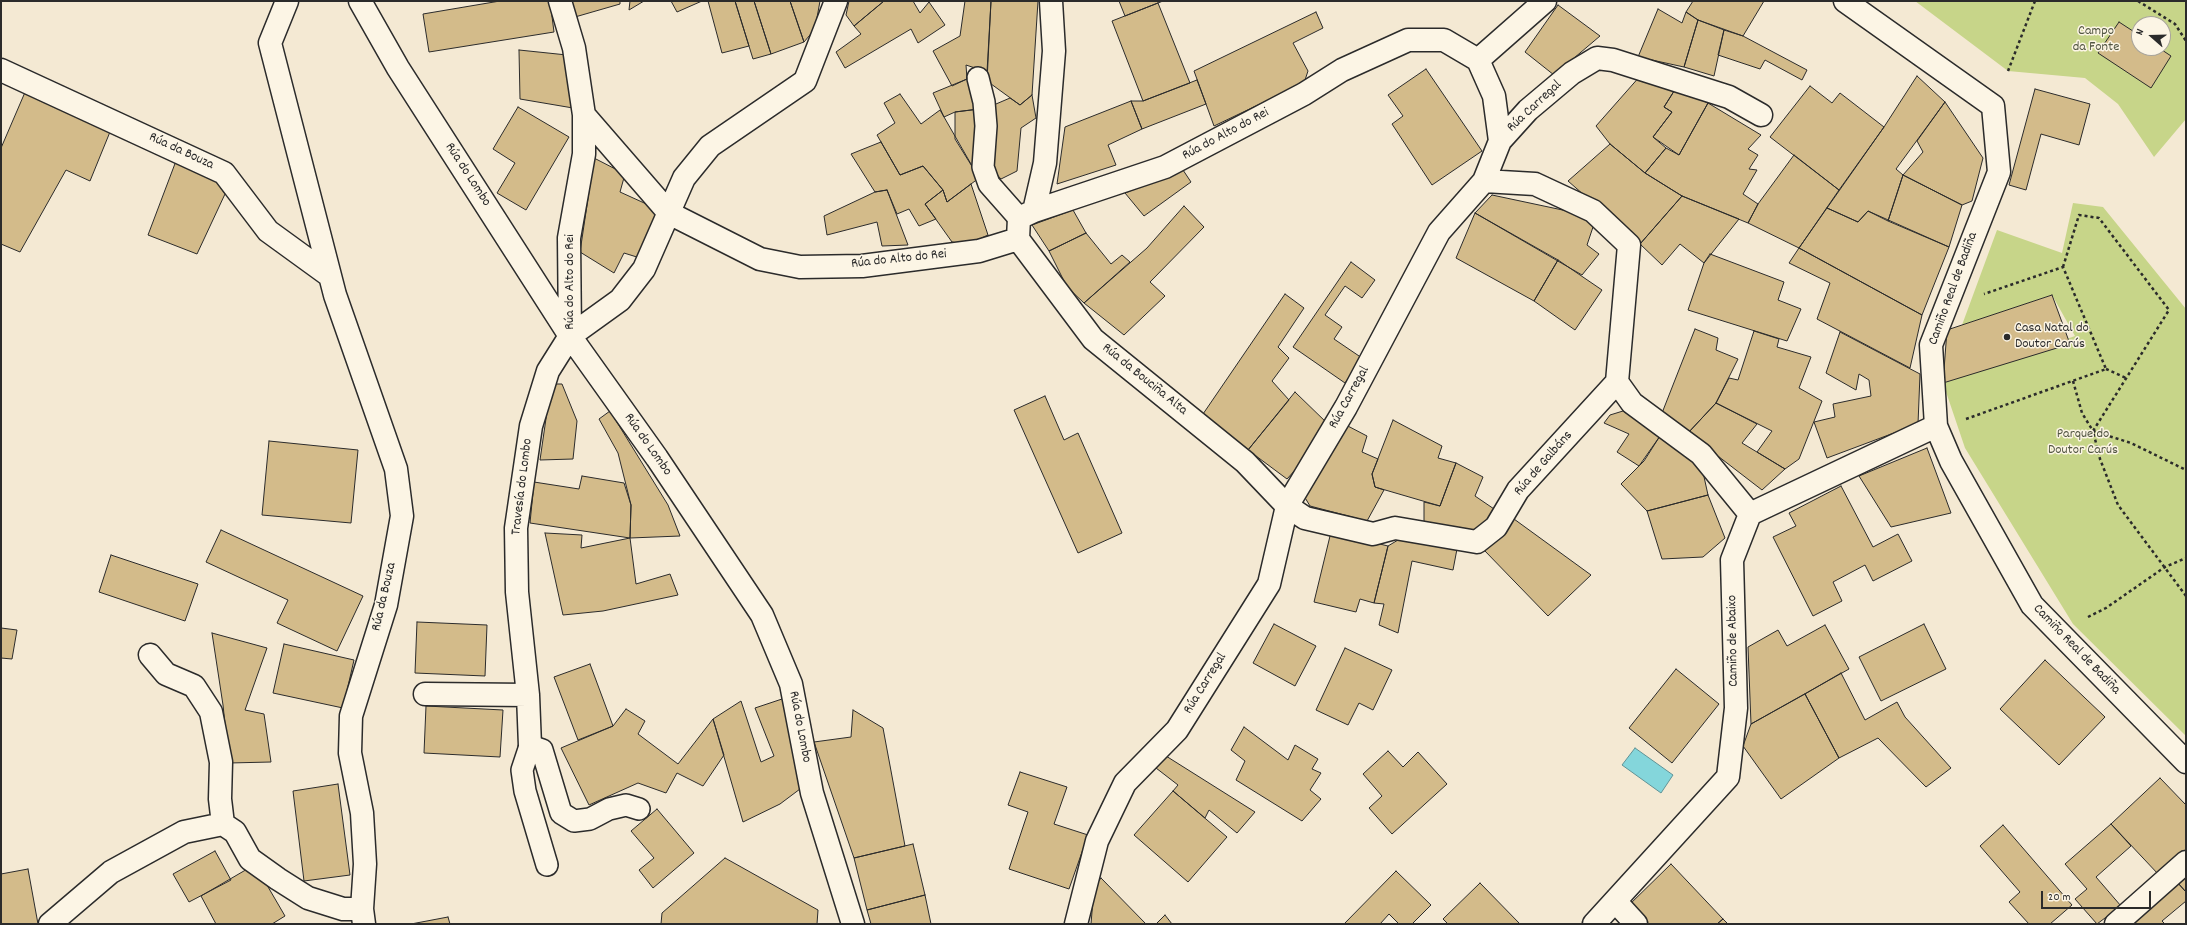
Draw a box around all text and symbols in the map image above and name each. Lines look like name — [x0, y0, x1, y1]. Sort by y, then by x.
north arrow — [2131, 16, 2171, 56]
park label: Campo da Fonte — [2073, 24, 2119, 56]
text: N — [2132, 27, 2149, 38]
street label: Rúa Carregal — [1504, 77, 1566, 137]
street label: Rúa do Alto do Rei — [1180, 105, 1272, 165]
street label: Rúa da Bouza — [146, 130, 216, 174]
street label: Rúa do Lombo — [440, 140, 494, 210]
street label: Camiño Real de Badiña — [1926, 230, 1982, 348]
street label: Rúa do Alto do Rei — [563, 234, 579, 330]
street label: Rúa do Alto do Rei — [851, 247, 947, 273]
place label: Casa Natal do Doutor Carús — [2015, 321, 2089, 354]
marker: Casa Natal do Doutor Carús — [2002, 332, 2012, 342]
street label: Rúa da Bouciña Alta — [1098, 340, 1190, 420]
street label: Rúa Carregal — [1326, 364, 1374, 432]
street label: Rúa do Lombo — [619, 410, 675, 480]
park label: Parque do Doutor Carús — [2048, 427, 2118, 460]
street label: Rúa de Galbáns — [1511, 428, 1577, 500]
street label: Travesía do Lombo — [509, 438, 537, 536]
street label: Rúa da Bouza — [369, 561, 401, 633]
street label: Camiño de Abaixo — [1725, 595, 1743, 687]
street label: Camiño Real de Badiña — [2029, 601, 2123, 699]
street label: Rúa Carregal — [1181, 650, 1231, 718]
street label: Rúa do Lombo — [784, 690, 814, 764]
scale bar — [2043, 883, 2153, 909]
text: 20 m — [2048, 889, 2071, 906]

